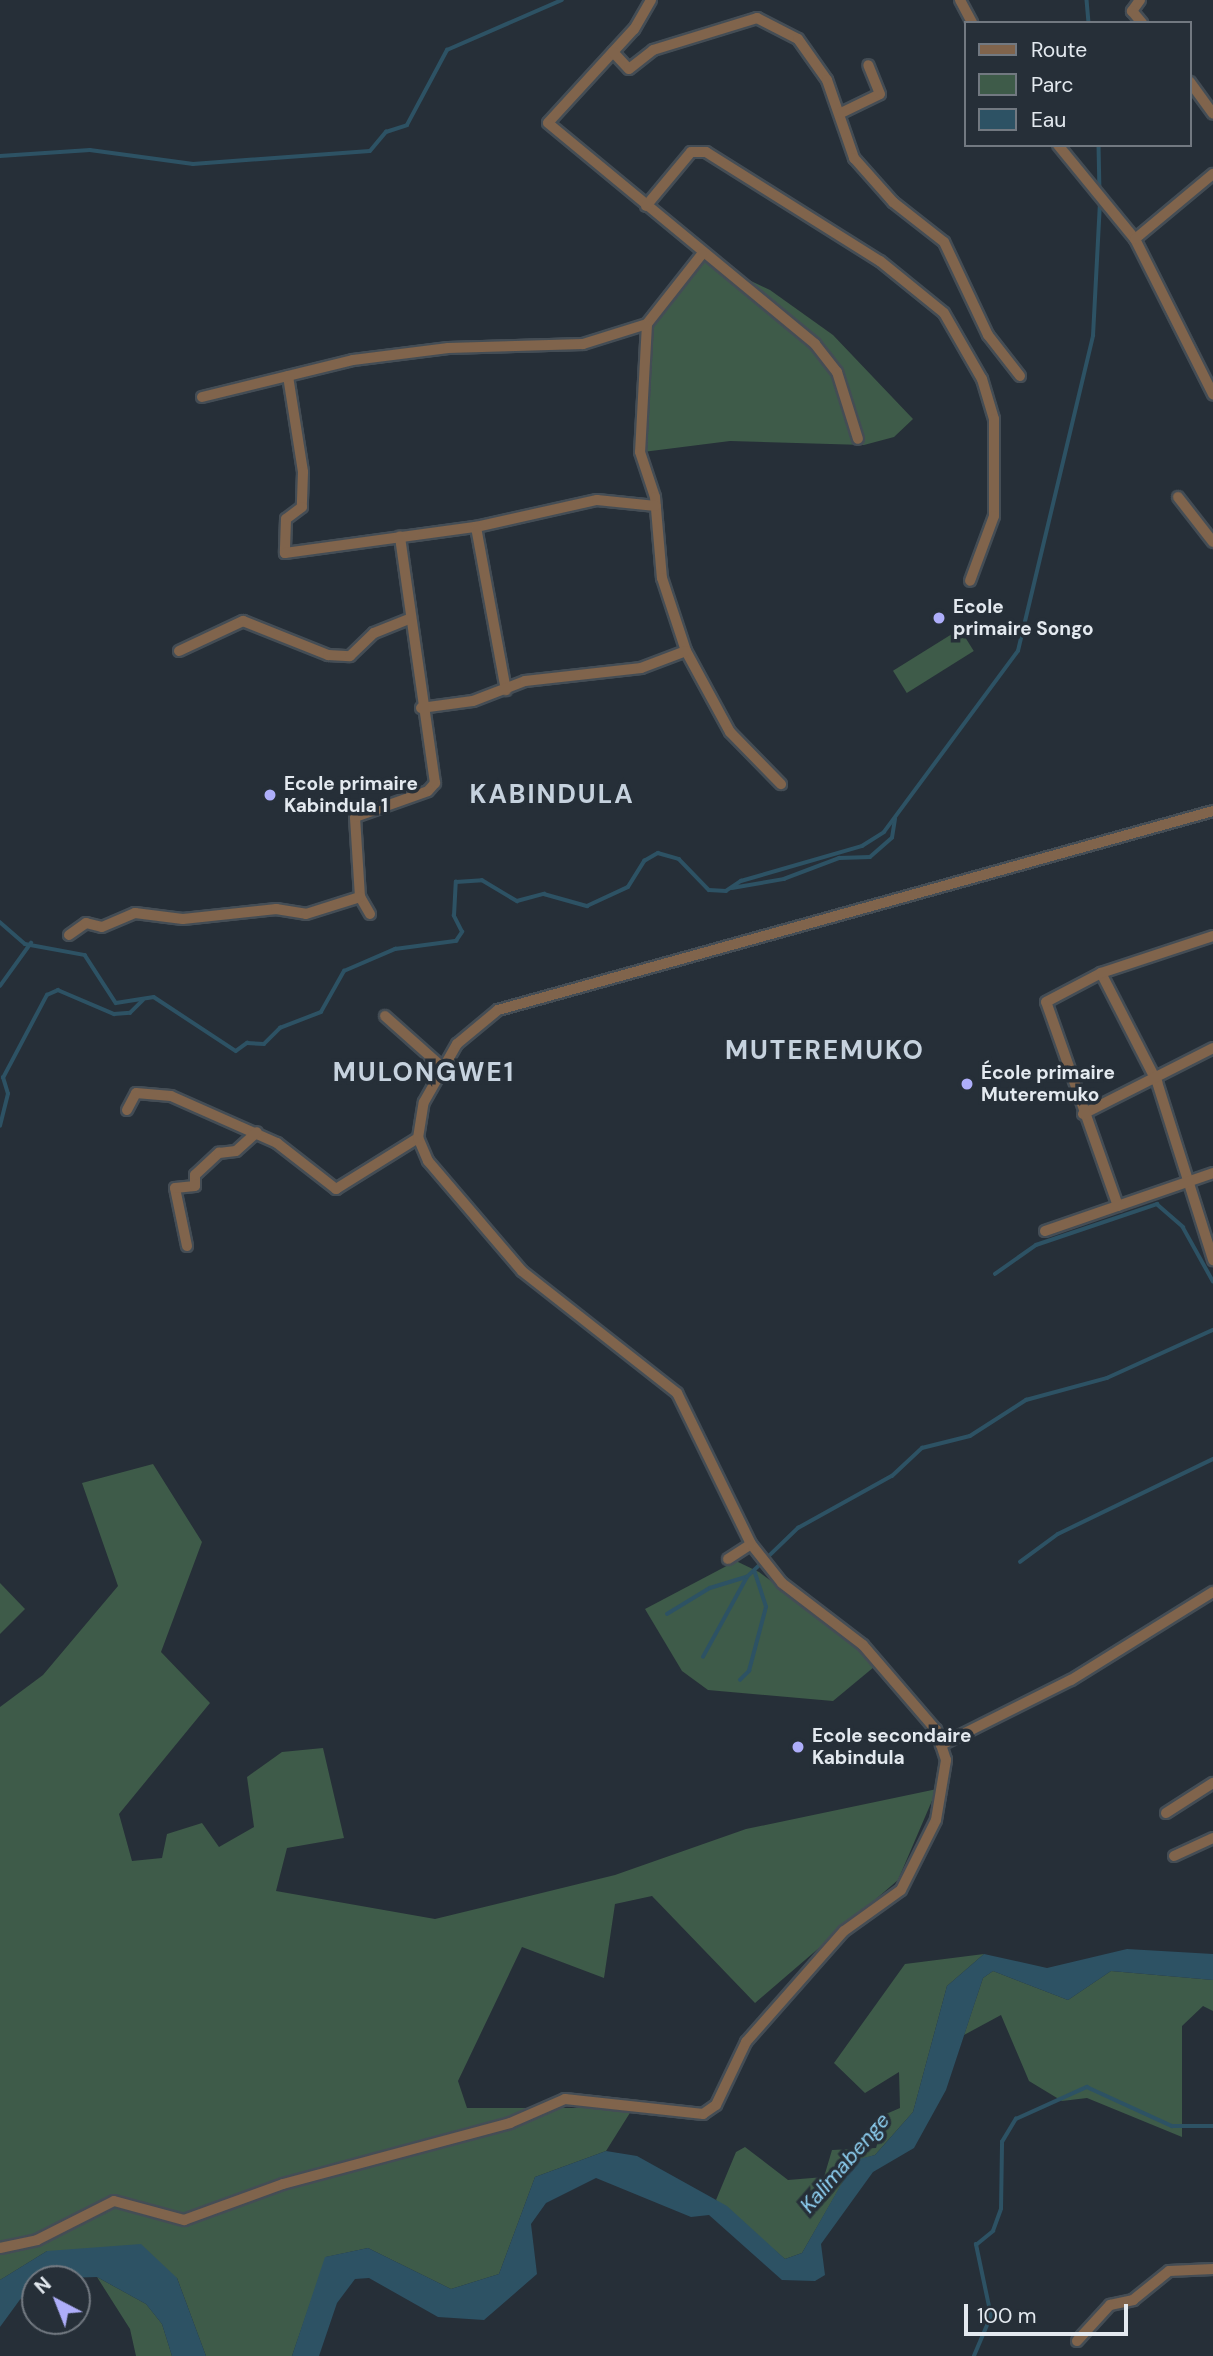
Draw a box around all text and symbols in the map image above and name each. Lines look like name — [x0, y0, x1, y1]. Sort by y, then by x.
legend — [964, 21, 1192, 147]
text: Route — [1031, 36, 1087, 64]
text: Parc — [1031, 71, 1074, 99]
text: Eau — [1031, 106, 1066, 134]
place label: Ecole primaire Songo — [953, 596, 1093, 640]
marker: Ecole primaire Songo — [931, 610, 947, 626]
place label: Ecole primaire Kabindula 1 — [284, 773, 418, 817]
district label: KABINDULA — [471, 779, 633, 811]
marker: Ecole primaire Kabindula 1 — [262, 787, 278, 803]
district label: MUTEREMUKO — [726, 1035, 924, 1067]
district label: MULONGWE1 — [334, 1057, 514, 1089]
place label: École primaire Muteremuko — [981, 1062, 1115, 1106]
marker: École primaire Muteremuko — [959, 1076, 975, 1092]
place label: Ecole secondaire Kabindula — [812, 1725, 971, 1769]
marker: Ecole secondaire Kabindula — [790, 1739, 806, 1755]
water label: Kalimabenge — [795, 2108, 895, 2218]
north arrow — [21, 2265, 91, 2335]
text: N — [29, 2272, 56, 2299]
scale bar — [968, 2290, 1132, 2334]
text: 100 m — [977, 2302, 1037, 2330]

